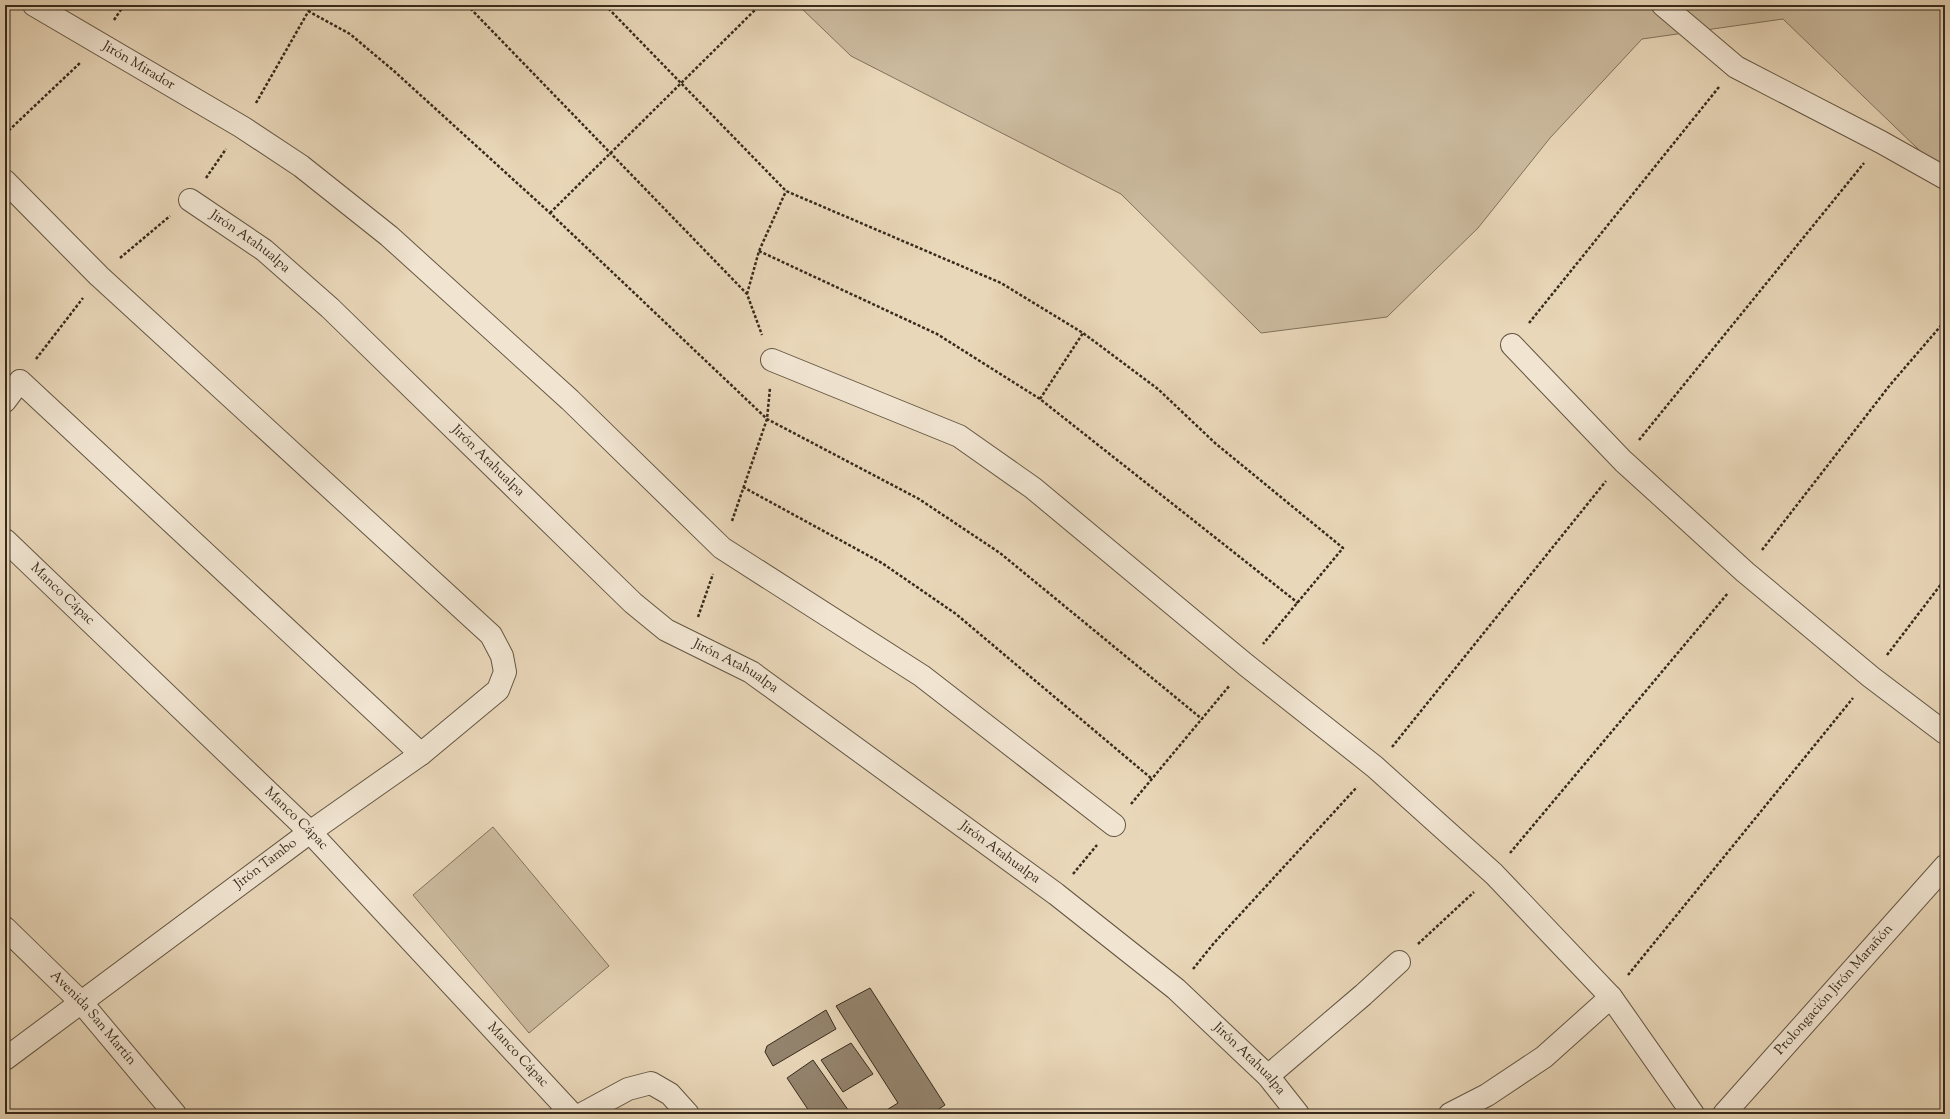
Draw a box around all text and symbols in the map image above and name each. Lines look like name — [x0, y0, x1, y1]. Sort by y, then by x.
street label: Jirón Mirador — [97, 37, 179, 96]
street label: Jirón Atahualpa — [205, 205, 295, 279]
street label: Jirón Atahualpa — [446, 420, 529, 502]
street label: Manco Cápac — [25, 559, 99, 630]
street label: Jirón Atahualpa — [688, 634, 782, 699]
street label: Manco Cápac — [259, 783, 332, 855]
street label: Jirón Atahualpa — [954, 816, 1044, 889]
street label: Jirón Tambo — [230, 834, 302, 895]
street label: Prolongación Jirón Marañón — [1771, 920, 1898, 1060]
street label: Avenida San Martín — [45, 966, 140, 1070]
street label: Manco Cápac — [482, 1018, 553, 1092]
street label: Jirón Atahualpa — [1207, 1018, 1290, 1100]

